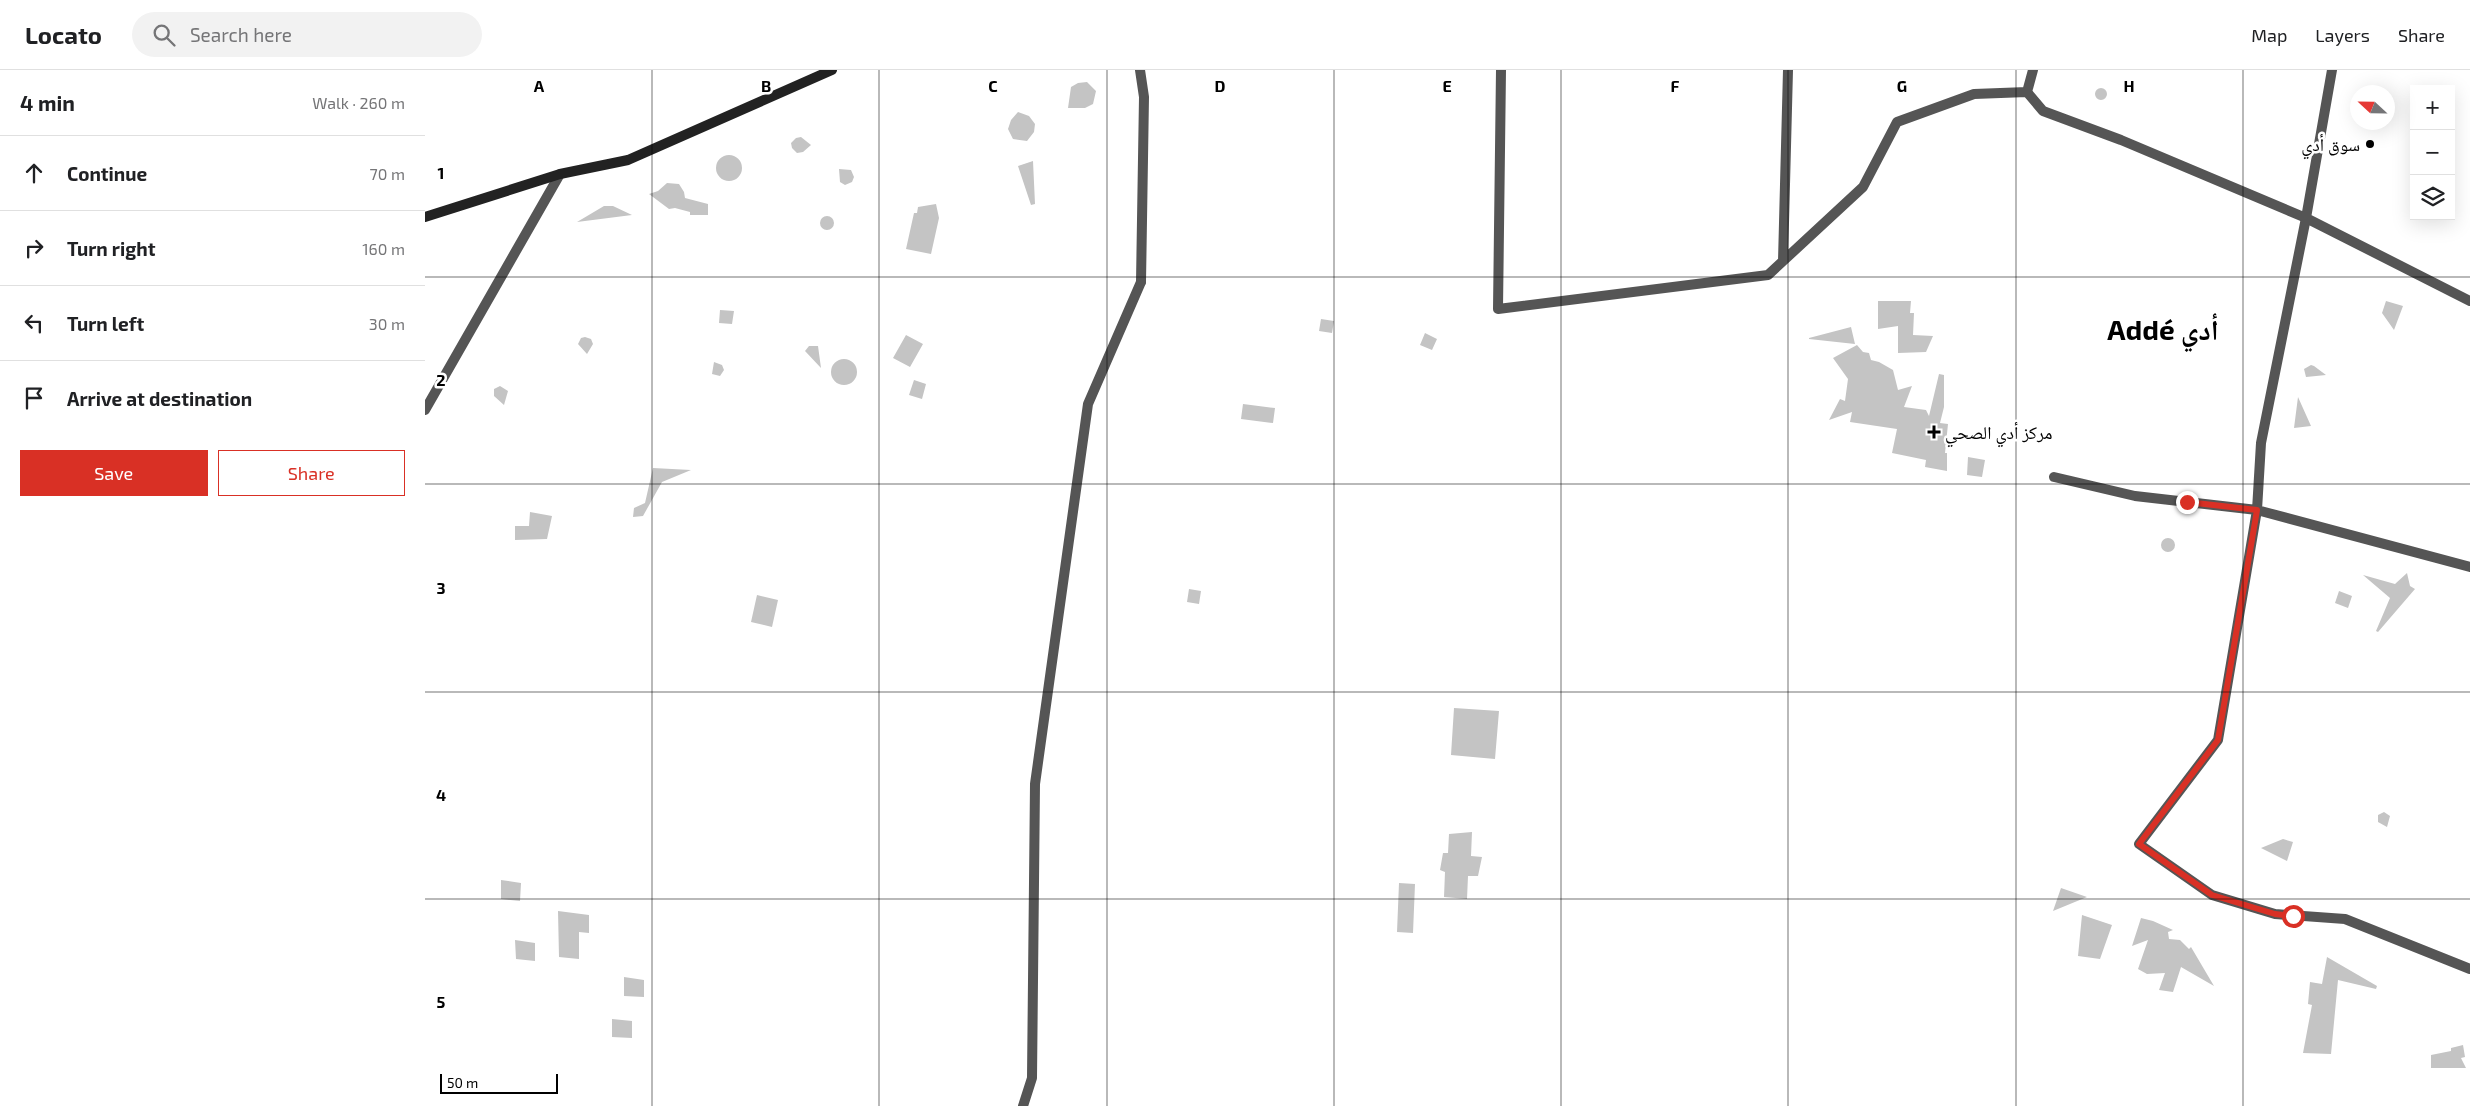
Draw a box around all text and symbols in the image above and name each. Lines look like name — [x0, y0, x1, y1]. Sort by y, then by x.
search box — [132, 12, 482, 57]
text: Locato — [25, 20, 102, 49]
icon: search — [150, 21, 178, 49]
text: Search here — [190, 23, 292, 46]
text: Map — [2251, 24, 2287, 46]
text: Layers — [2315, 24, 2370, 46]
text: Share — [2398, 24, 2445, 46]
text: A — [534, 76, 545, 95]
text: B — [761, 76, 771, 95]
text: C — [988, 76, 998, 95]
text: D — [1215, 76, 1226, 95]
text: E — [1442, 76, 1452, 95]
text: F — [1671, 76, 1680, 95]
text: G — [1897, 76, 1907, 95]
text: H — [2123, 76, 2135, 95]
north arrow — [2350, 85, 2395, 130]
map controls — [2410, 85, 2455, 220]
button: + — [2410, 85, 2455, 130]
text: 4 min — [20, 90, 75, 115]
text: Walk · 260 m — [312, 93, 405, 112]
button: − — [2410, 130, 2455, 175]
place label: سوق أدي — [2301, 133, 2360, 160]
marker: سوق أدي — [2364, 138, 2376, 150]
icon: ahead — [20, 159, 48, 187]
text: Continue — [67, 162, 147, 185]
text: 1 — [438, 163, 444, 182]
text: 70 m — [370, 164, 405, 183]
button: layers — [2410, 175, 2455, 220]
icon: right — [20, 234, 48, 262]
text: Turn right — [67, 237, 155, 260]
text: 160 m — [362, 239, 405, 258]
icon: left — [20, 309, 48, 337]
text: Turn left — [67, 312, 144, 335]
district label: Addé أدي — [2107, 312, 2219, 353]
text: 30 m — [369, 314, 405, 333]
text: 2 — [436, 370, 446, 389]
icon: arrive — [20, 384, 48, 412]
text: Arrive at destination — [67, 387, 252, 410]
place label: مركز أدي الصحي — [1945, 421, 2053, 448]
marker: مركز أدي الصحي — [1927, 425, 1941, 439]
button: Save — [20, 450, 208, 496]
button: Share — [218, 450, 405, 496]
route end — [2176, 491, 2199, 514]
text: 3 — [436, 578, 446, 597]
text: 4 — [436, 785, 446, 804]
route start — [2282, 905, 2305, 928]
text: 5 — [437, 992, 446, 1011]
scale bar — [440, 1071, 557, 1094]
text: 50 m — [447, 1074, 478, 1091]

